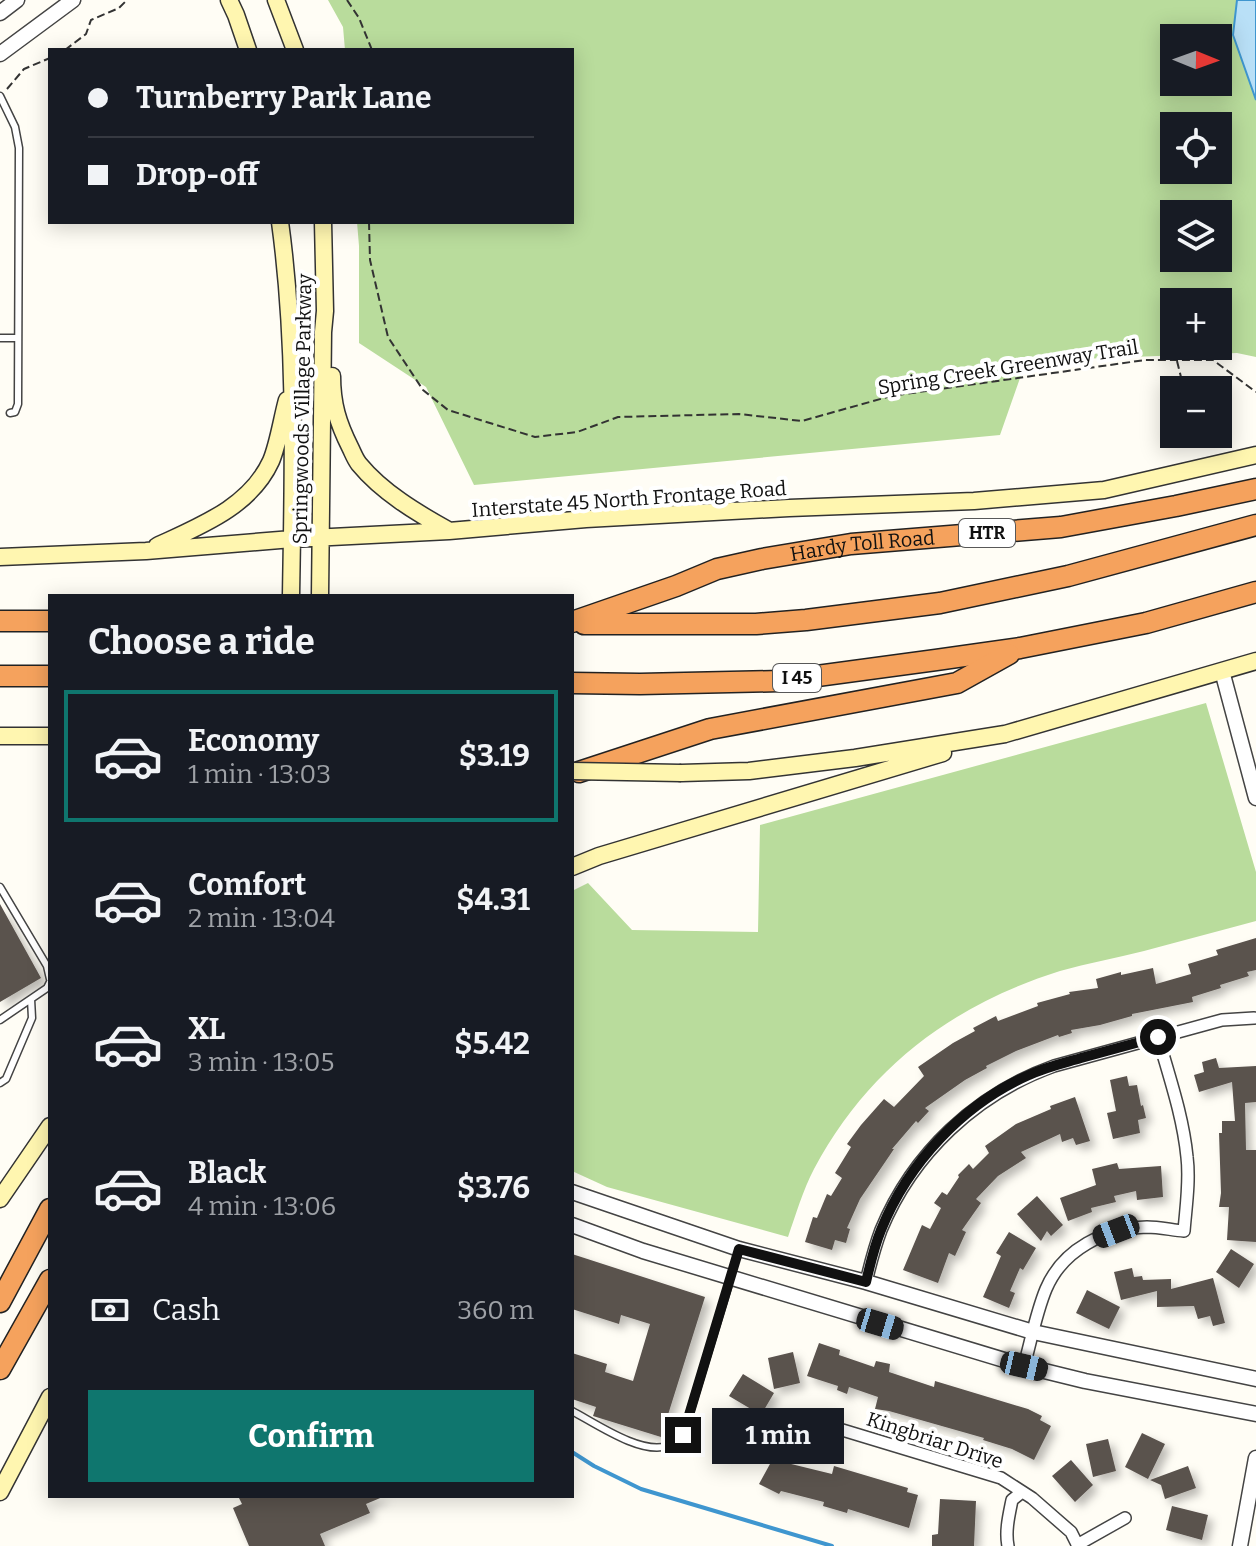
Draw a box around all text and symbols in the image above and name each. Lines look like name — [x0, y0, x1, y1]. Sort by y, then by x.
north arrow — [1160, 24, 1232, 96]
map controls — [1160, 24, 1232, 448]
text: Turnberry Park Lane — [136, 80, 431, 116]
button: locate — [1160, 112, 1232, 184]
text: Drop-off — [136, 157, 258, 193]
button: layers — [1160, 200, 1232, 272]
street label: Springwoods Village Parkway — [288, 273, 316, 545]
button: + — [1160, 288, 1232, 360]
street label: Spring Creek Greenway Trail — [876, 335, 1140, 399]
button: − — [1160, 376, 1232, 448]
street label: Interstate 45 North Frontage Road — [471, 476, 787, 522]
road number: HTR — [959, 519, 1015, 547]
street label: Hardy Toll Road — [788, 525, 936, 566]
text: Choose a ride — [88, 620, 315, 664]
road number: I 45 — [773, 664, 821, 692]
icon: car — [92, 720, 164, 792]
text: Economy — [188, 723, 319, 759]
text: $3.19 — [459, 738, 530, 774]
text: 1 min · 13:03 — [188, 759, 331, 790]
icon: car — [92, 864, 164, 936]
text: Comfort — [188, 867, 306, 903]
text: $4.31 — [456, 882, 530, 918]
text: 2 min · 13:04 — [188, 903, 335, 934]
icon: car — [92, 1008, 164, 1080]
text: XL — [188, 1011, 225, 1047]
route start — [1140, 1019, 1176, 1055]
text: $5.42 — [454, 1026, 530, 1062]
text: 3 min · 13:05 — [188, 1047, 334, 1078]
icon: car — [92, 1152, 164, 1224]
text: Black — [188, 1155, 266, 1191]
text: $3.76 — [457, 1170, 530, 1206]
text: 4 min · 13:06 — [188, 1191, 336, 1222]
car — [1089, 1211, 1143, 1251]
icon: cash — [88, 1288, 132, 1332]
text: Cash — [152, 1292, 220, 1328]
text: 360 m — [457, 1295, 534, 1326]
car — [854, 1306, 906, 1342]
car — [998, 1349, 1050, 1383]
button: Confirm — [88, 1390, 534, 1482]
callout: 1 min — [711, 1407, 843, 1463]
street label: Kingbriar Drive — [864, 1407, 1006, 1473]
route end — [665, 1417, 701, 1453]
text: 1 min — [745, 1420, 811, 1451]

